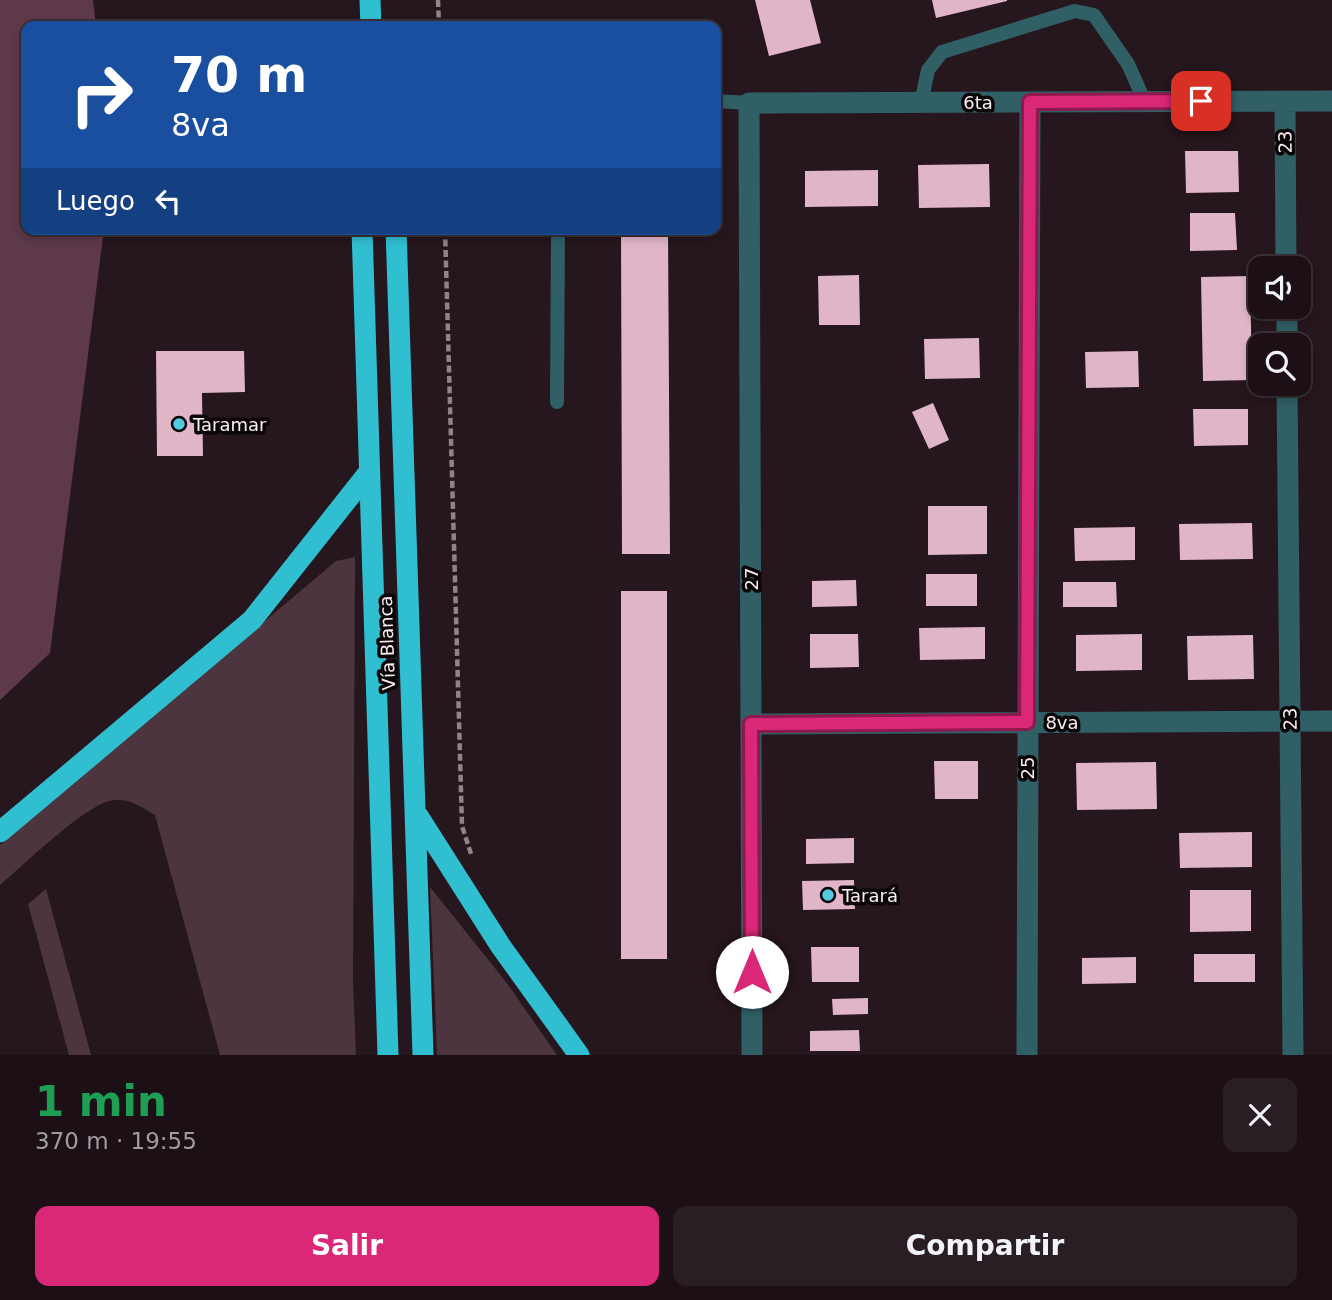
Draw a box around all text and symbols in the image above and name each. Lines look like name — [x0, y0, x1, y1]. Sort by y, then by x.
text: 70 m — [171, 47, 307, 104]
icon: right — [56, 49, 147, 140]
pin — [1171, 71, 1231, 131]
icon: arrive — [1182, 82, 1220, 120]
street label: 6ta — [963, 92, 993, 113]
text: 8va — [171, 106, 230, 144]
street label: 23 — [1274, 130, 1296, 154]
icon: left — [149, 182, 187, 220]
text: Luego — [56, 186, 135, 216]
map controls — [1248, 256, 1311, 396]
button: sound — [1248, 256, 1311, 319]
button: search — [1248, 333, 1311, 396]
place label: Taramar — [192, 414, 267, 435]
marker: Taramar — [171, 416, 187, 432]
street label: 27 — [741, 568, 762, 590]
street label: Vía Blanca — [375, 595, 399, 691]
street label: 23 — [1279, 707, 1301, 731]
street label: 8va — [1045, 712, 1079, 733]
street label: 25 — [1017, 757, 1038, 779]
place label: Tarará — [841, 885, 898, 906]
marker: Tarará — [820, 887, 836, 903]
position arrow — [715, 935, 789, 1009]
text: 1 min — [35, 1077, 167, 1126]
button: close — [1223, 1078, 1297, 1152]
text: 370 m · 19:55 — [35, 1128, 197, 1154]
button: Salir — [35, 1206, 659, 1286]
button: Compartir — [673, 1206, 1297, 1286]

